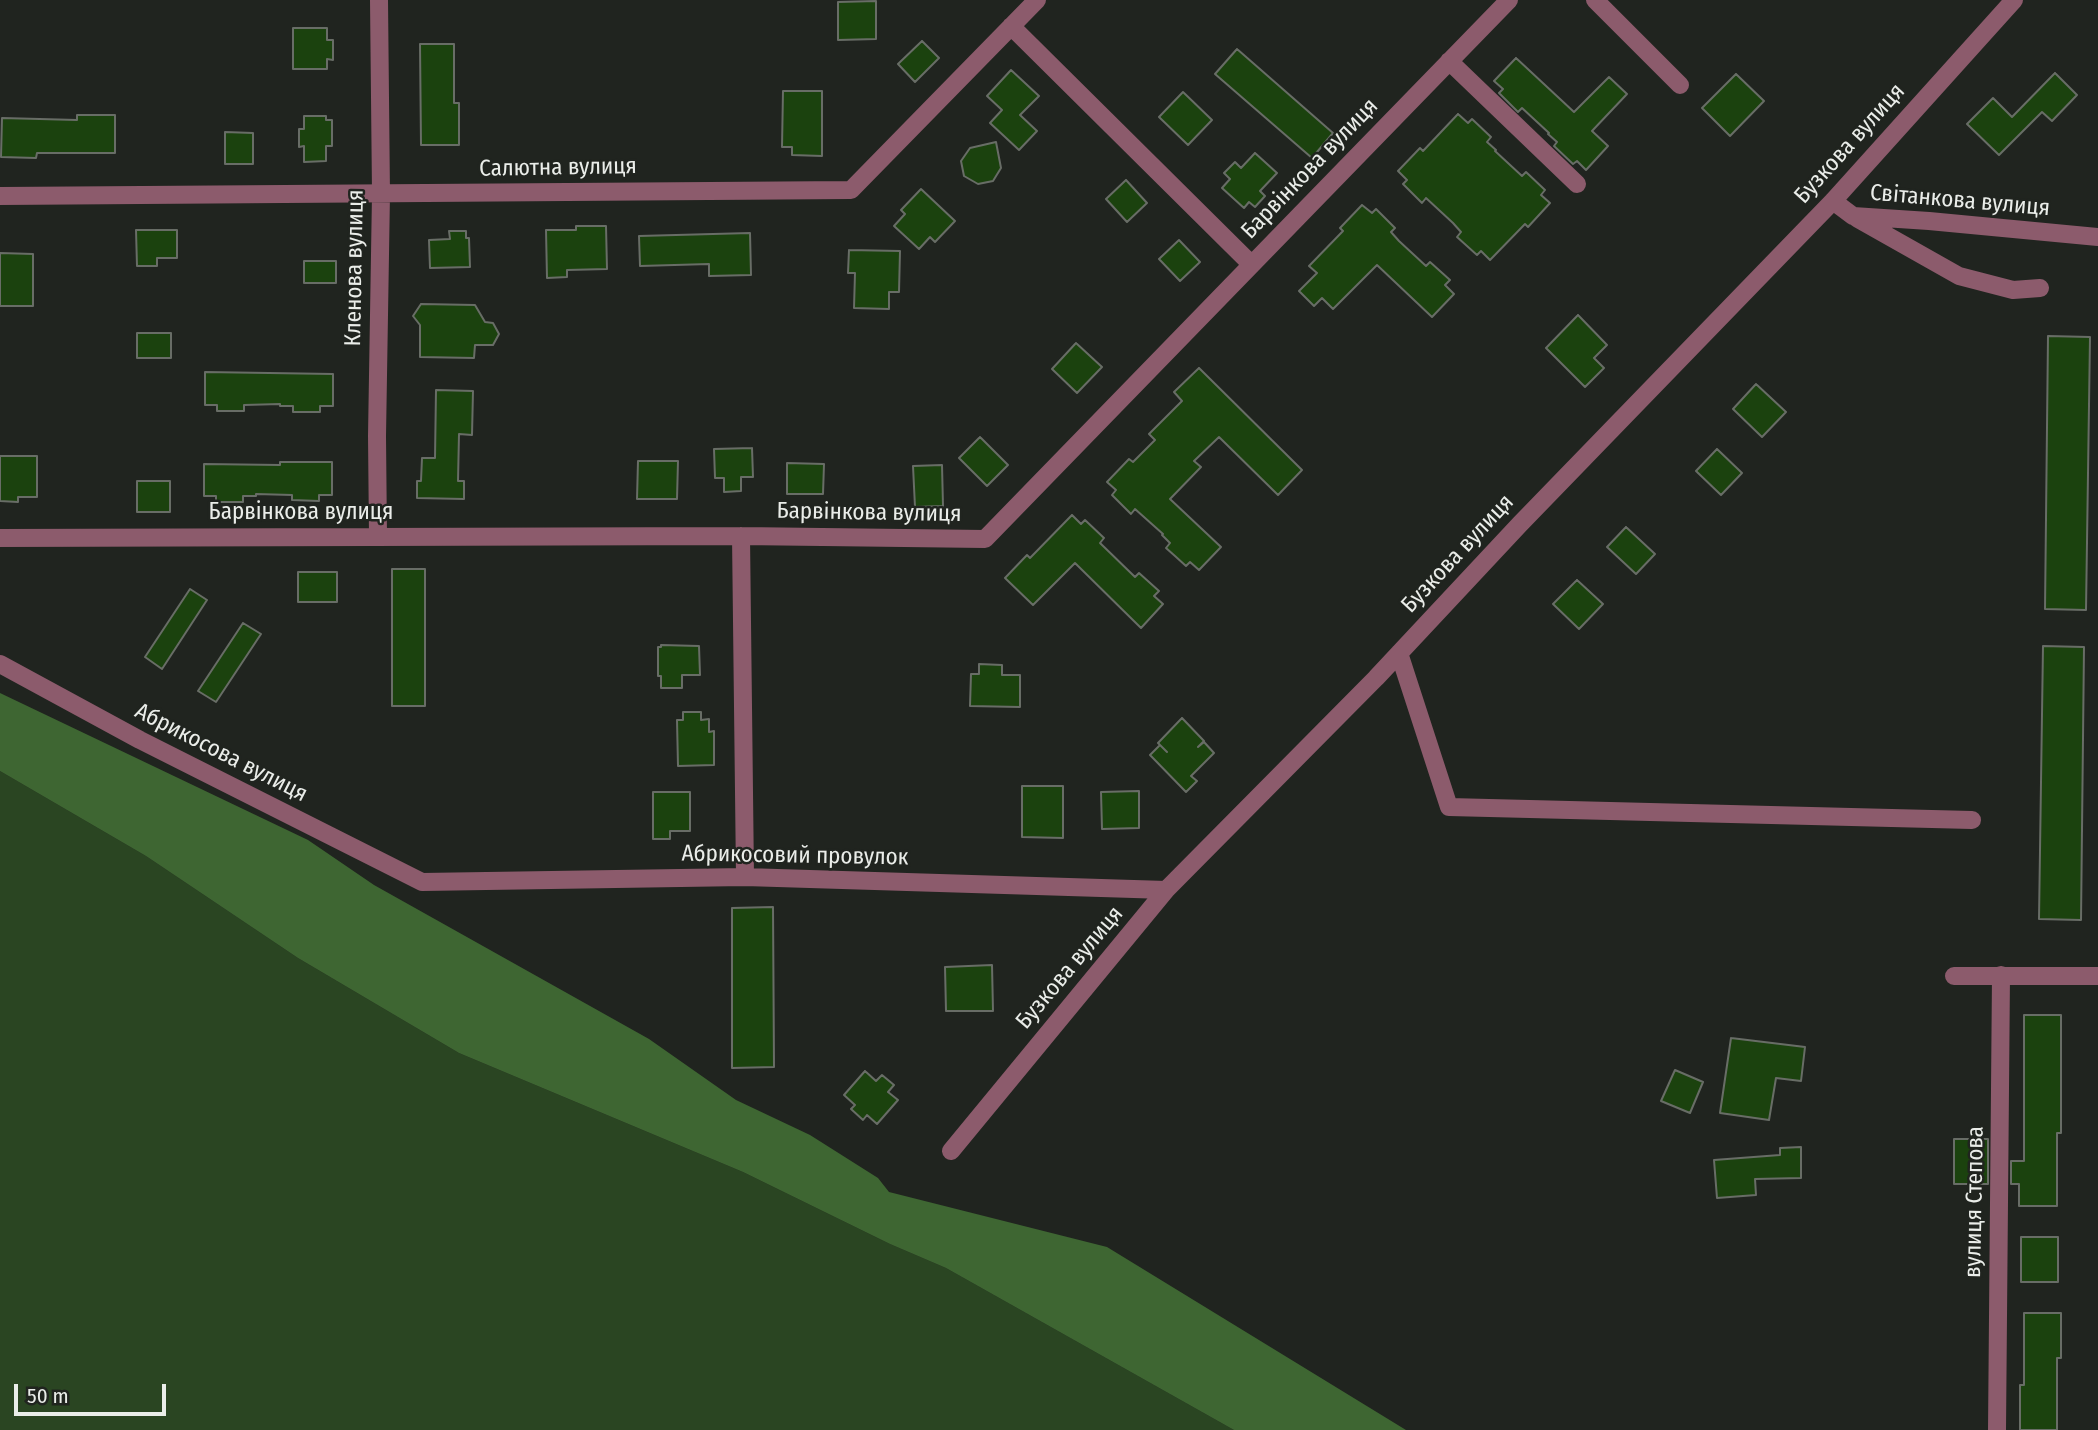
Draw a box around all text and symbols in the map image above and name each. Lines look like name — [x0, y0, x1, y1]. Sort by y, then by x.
street label: Бузкова вулиця — [1789, 78, 1911, 210]
street label: Барвінкова вулиця — [1236, 93, 1384, 245]
street label: Салютна вулиця — [479, 153, 637, 183]
street label: Світанкова вулиця — [1869, 179, 2051, 223]
street label: Кленова вулиця — [340, 189, 370, 347]
street label: Бузкова вулиця — [1396, 489, 1520, 619]
street label: Барвінкова вулиця — [776, 498, 962, 528]
street label: Барвінкова вулиця — [209, 499, 393, 527]
street label: Абрикосова вулиця — [130, 698, 312, 808]
street label: Абрикосовий провулок — [681, 840, 909, 872]
street label: Бузкова вулиця — [1011, 901, 1129, 1035]
street label: вулиця Степова — [1960, 1126, 1990, 1278]
scale bar — [18, 1370, 170, 1414]
text: 50 m — [27, 1383, 69, 1409]

